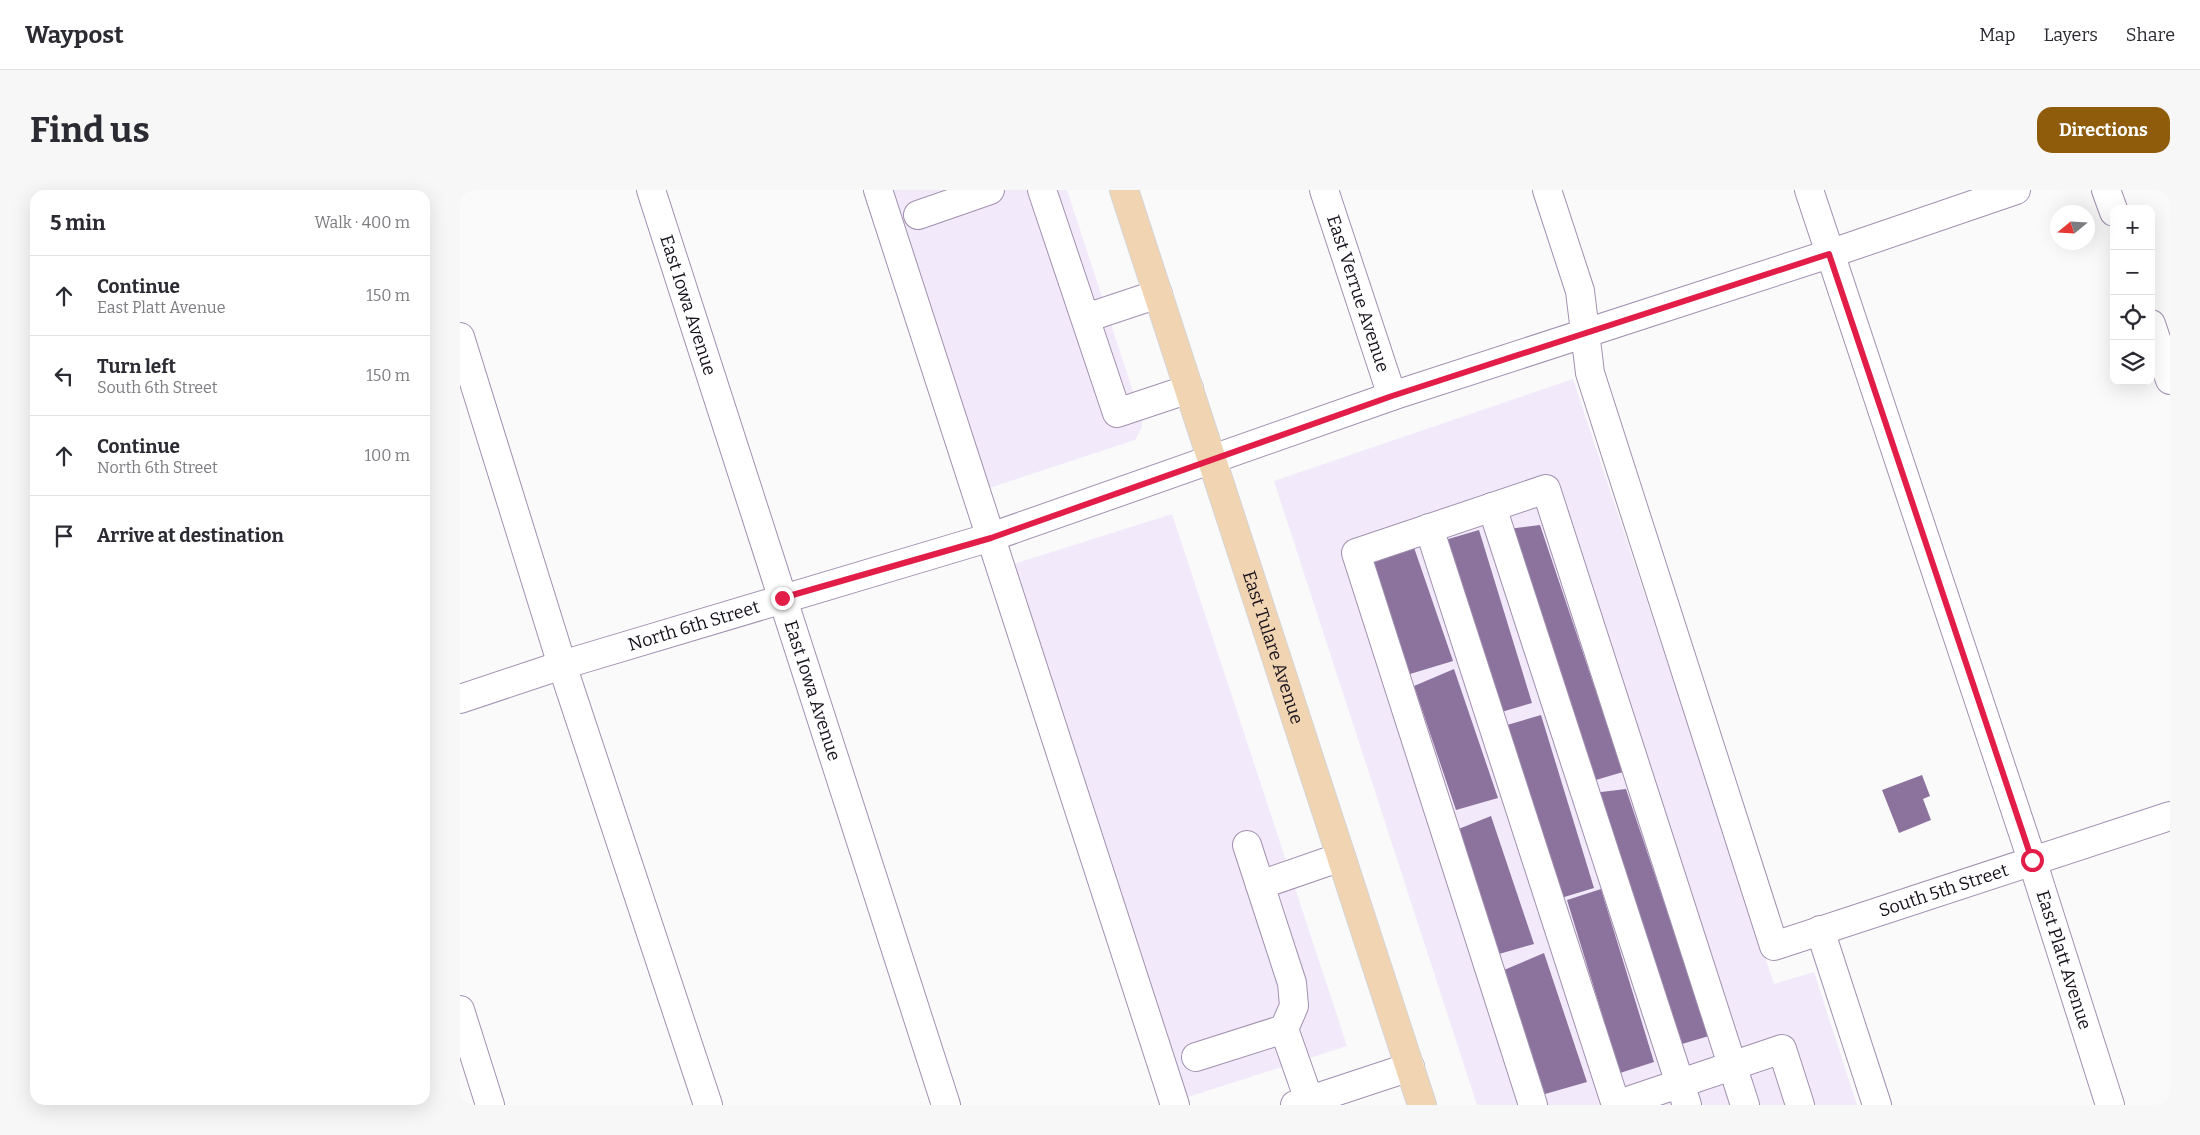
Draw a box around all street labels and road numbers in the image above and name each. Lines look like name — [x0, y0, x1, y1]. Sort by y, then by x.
street label: East Verrue Avenue — [1322, 212, 1394, 375]
street label: East Iowa Avenue — [655, 232, 721, 378]
street label: East Tulare Avenue — [1238, 568, 1308, 727]
street label: North 6th Street — [625, 596, 763, 656]
street label: East Iowa Avenue — [779, 618, 845, 764]
street label: South 5th Street — [1876, 859, 2011, 922]
street label: East Platt Avenue — [2031, 888, 2096, 1032]

